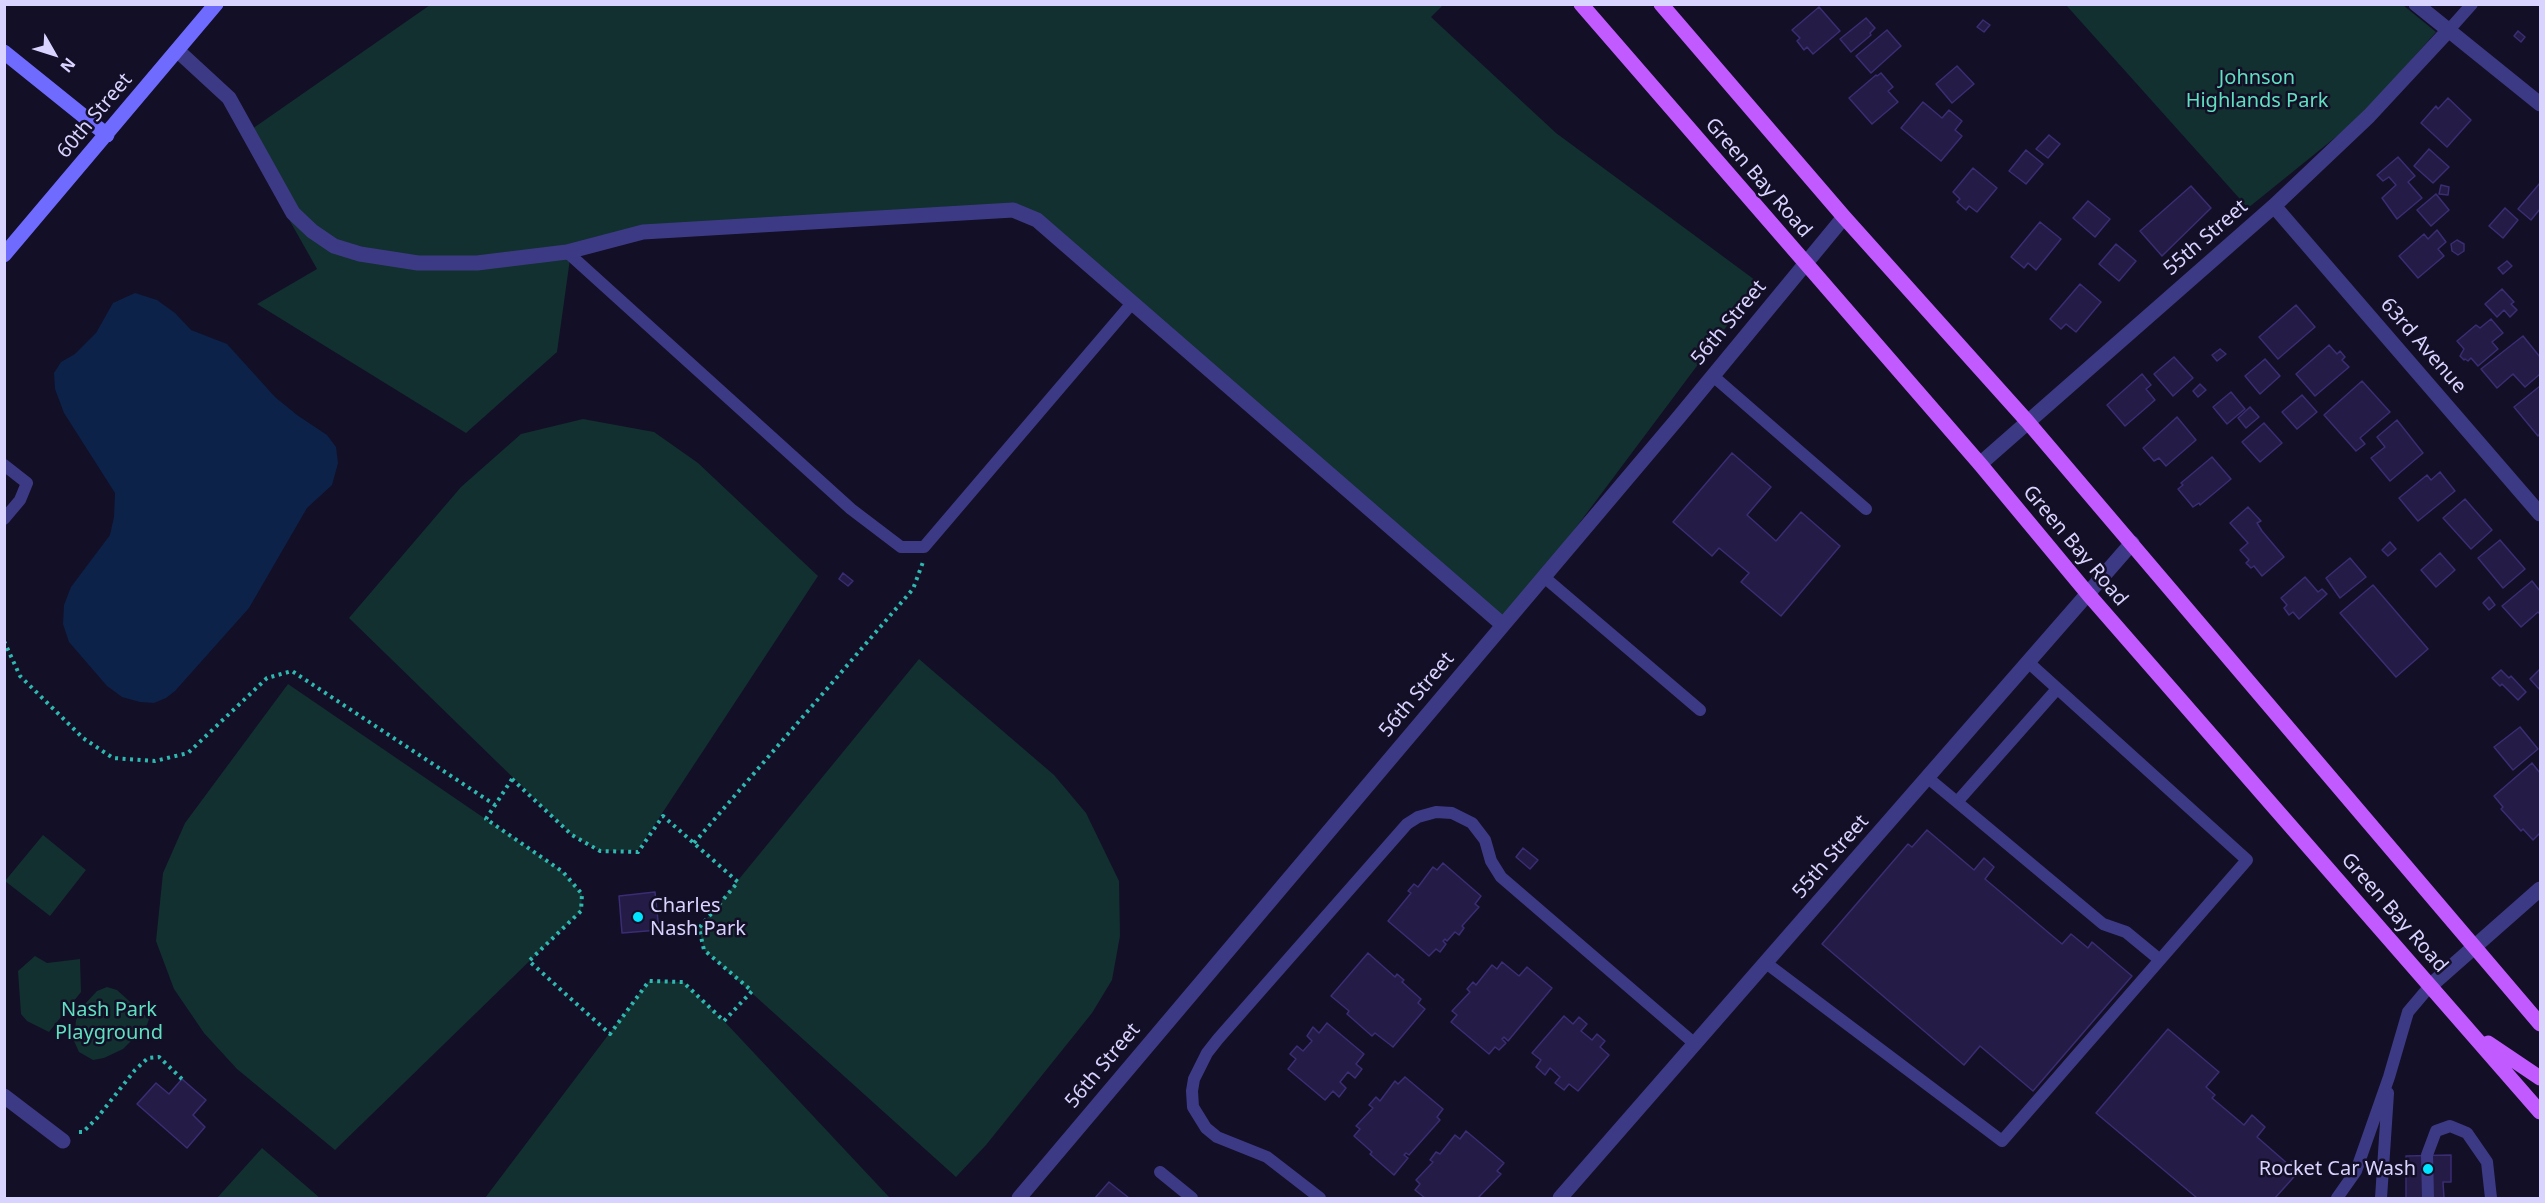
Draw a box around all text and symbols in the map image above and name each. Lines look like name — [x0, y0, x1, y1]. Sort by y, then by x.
north arrow — [24, 24, 84, 84]
text: N — [55, 53, 81, 77]
park label: Johnson Highlands Park — [2186, 66, 2328, 113]
street label: 60th Street — [53, 69, 137, 163]
street label: Green Bay Road — [1700, 113, 1816, 243]
street label: 55th Street — [2159, 195, 2253, 281]
street label: 56th Street — [1687, 276, 1771, 370]
street label: 63rd Avenue — [2375, 293, 2471, 399]
street label: Green Bay Road — [2018, 481, 2132, 611]
street label: 56th Street — [1375, 648, 1459, 742]
street label: 55th Street — [1788, 810, 1874, 904]
street label: Green Bay Road — [2336, 848, 2452, 978]
place label: Charles Nash Park — [650, 894, 746, 941]
marker: Charles Nash Park — [631, 910, 645, 924]
park label: Nash Park Playground — [55, 998, 163, 1045]
street label: 56th Street — [1061, 1019, 1145, 1113]
place label: Rocket Car Wash — [2259, 1157, 2416, 1181]
marker: Rocket Car Wash — [2421, 1162, 2435, 1176]

